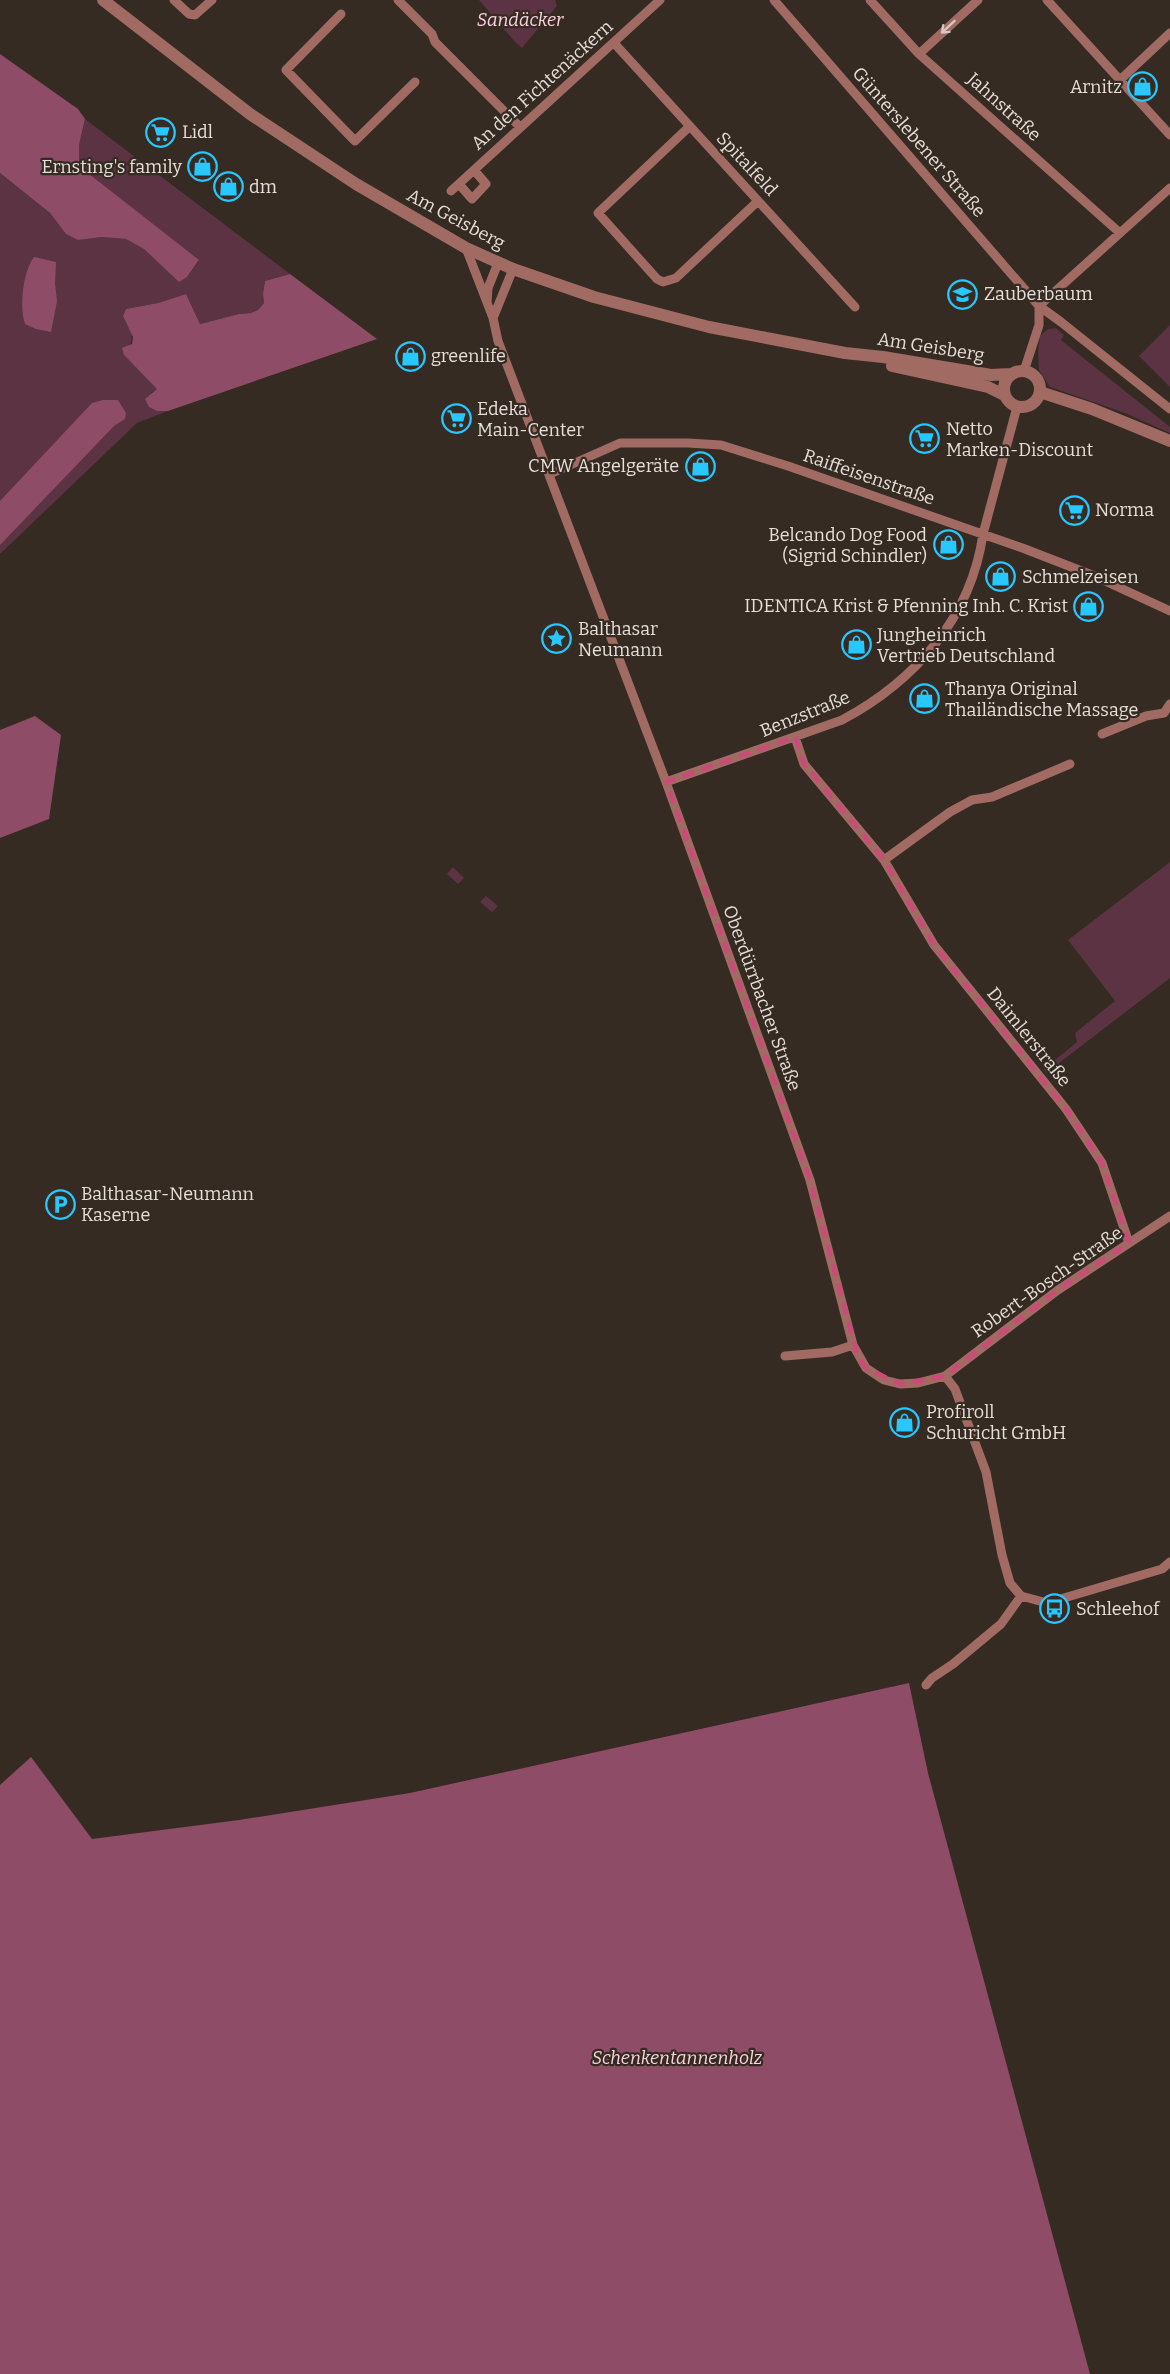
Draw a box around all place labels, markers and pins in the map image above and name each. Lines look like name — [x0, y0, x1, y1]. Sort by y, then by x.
shop icon: Arnitz — [1127, 71, 1159, 103]
place label: Arnitz — [1070, 76, 1122, 98]
supermarket icon: Lidl — [145, 116, 177, 148]
place label: Lidl — [182, 121, 213, 143]
shop icon: Ernsting's family — [187, 151, 219, 183]
place label: Ernsting's family — [41, 156, 182, 178]
shop icon: dm — [212, 171, 244, 203]
place label: dm — [249, 176, 277, 198]
school or university icon: Zauberbaum — [947, 278, 979, 310]
place label: Zauberbaum — [984, 283, 1093, 305]
shop icon: greenlife — [394, 340, 426, 372]
place label: greenlife — [431, 345, 506, 367]
place label: Edeka Main-Center — [477, 398, 584, 441]
supermarket icon: Edeka Main-Center — [440, 403, 472, 435]
place label: Netto Marken-Discount — [946, 418, 1094, 461]
supermarket icon: Netto Marken-Discount — [909, 423, 941, 455]
shop icon: CMW Angelgeräte — [684, 450, 716, 482]
place label: CMW Angelgeräte — [528, 455, 679, 477]
supermarket icon: Norma — [1058, 494, 1090, 526]
place label: Norma — [1095, 499, 1154, 521]
place label: Belcando Dog Food (Sigrid Schindler) — [768, 524, 927, 567]
shop icon: Belcando Dog Food (Sigrid Schindler) — [932, 529, 964, 561]
shop icon: Schmelzeisen — [985, 561, 1017, 593]
place label: Schmelzeisen — [1022, 566, 1139, 588]
shop icon: IDENTICA Krist & Pfenning Inh. C. Krist — [1073, 590, 1105, 622]
place label: IDENTICA Krist & Pfenning Inh. C. Krist — [744, 595, 1068, 617]
place label: Balthasar Neumann — [578, 618, 663, 661]
place icon: Balthasar Neumann — [541, 623, 573, 655]
place label: Jungheinrich Vertrieb Deutschland — [876, 624, 1055, 667]
shop icon: Jungheinrich Vertrieb Deutschland — [840, 629, 872, 661]
place label: Thanya Original Thailändische Massage — [945, 678, 1138, 721]
shop icon: Thanya Original Thailändische Massage — [908, 683, 940, 715]
place label: Balthasar-Neumann Kaserne — [81, 1183, 255, 1226]
parking icon: Balthasar-Neumann Kaserne — [44, 1188, 76, 1220]
place label: Profiroll Schuricht GmbH — [926, 1401, 1066, 1444]
shop icon: Profiroll Schuricht GmbH — [889, 1406, 921, 1438]
bus stop icon: Schleehof — [1039, 1593, 1071, 1625]
place label: Schleehof — [1076, 1598, 1161, 1620]

